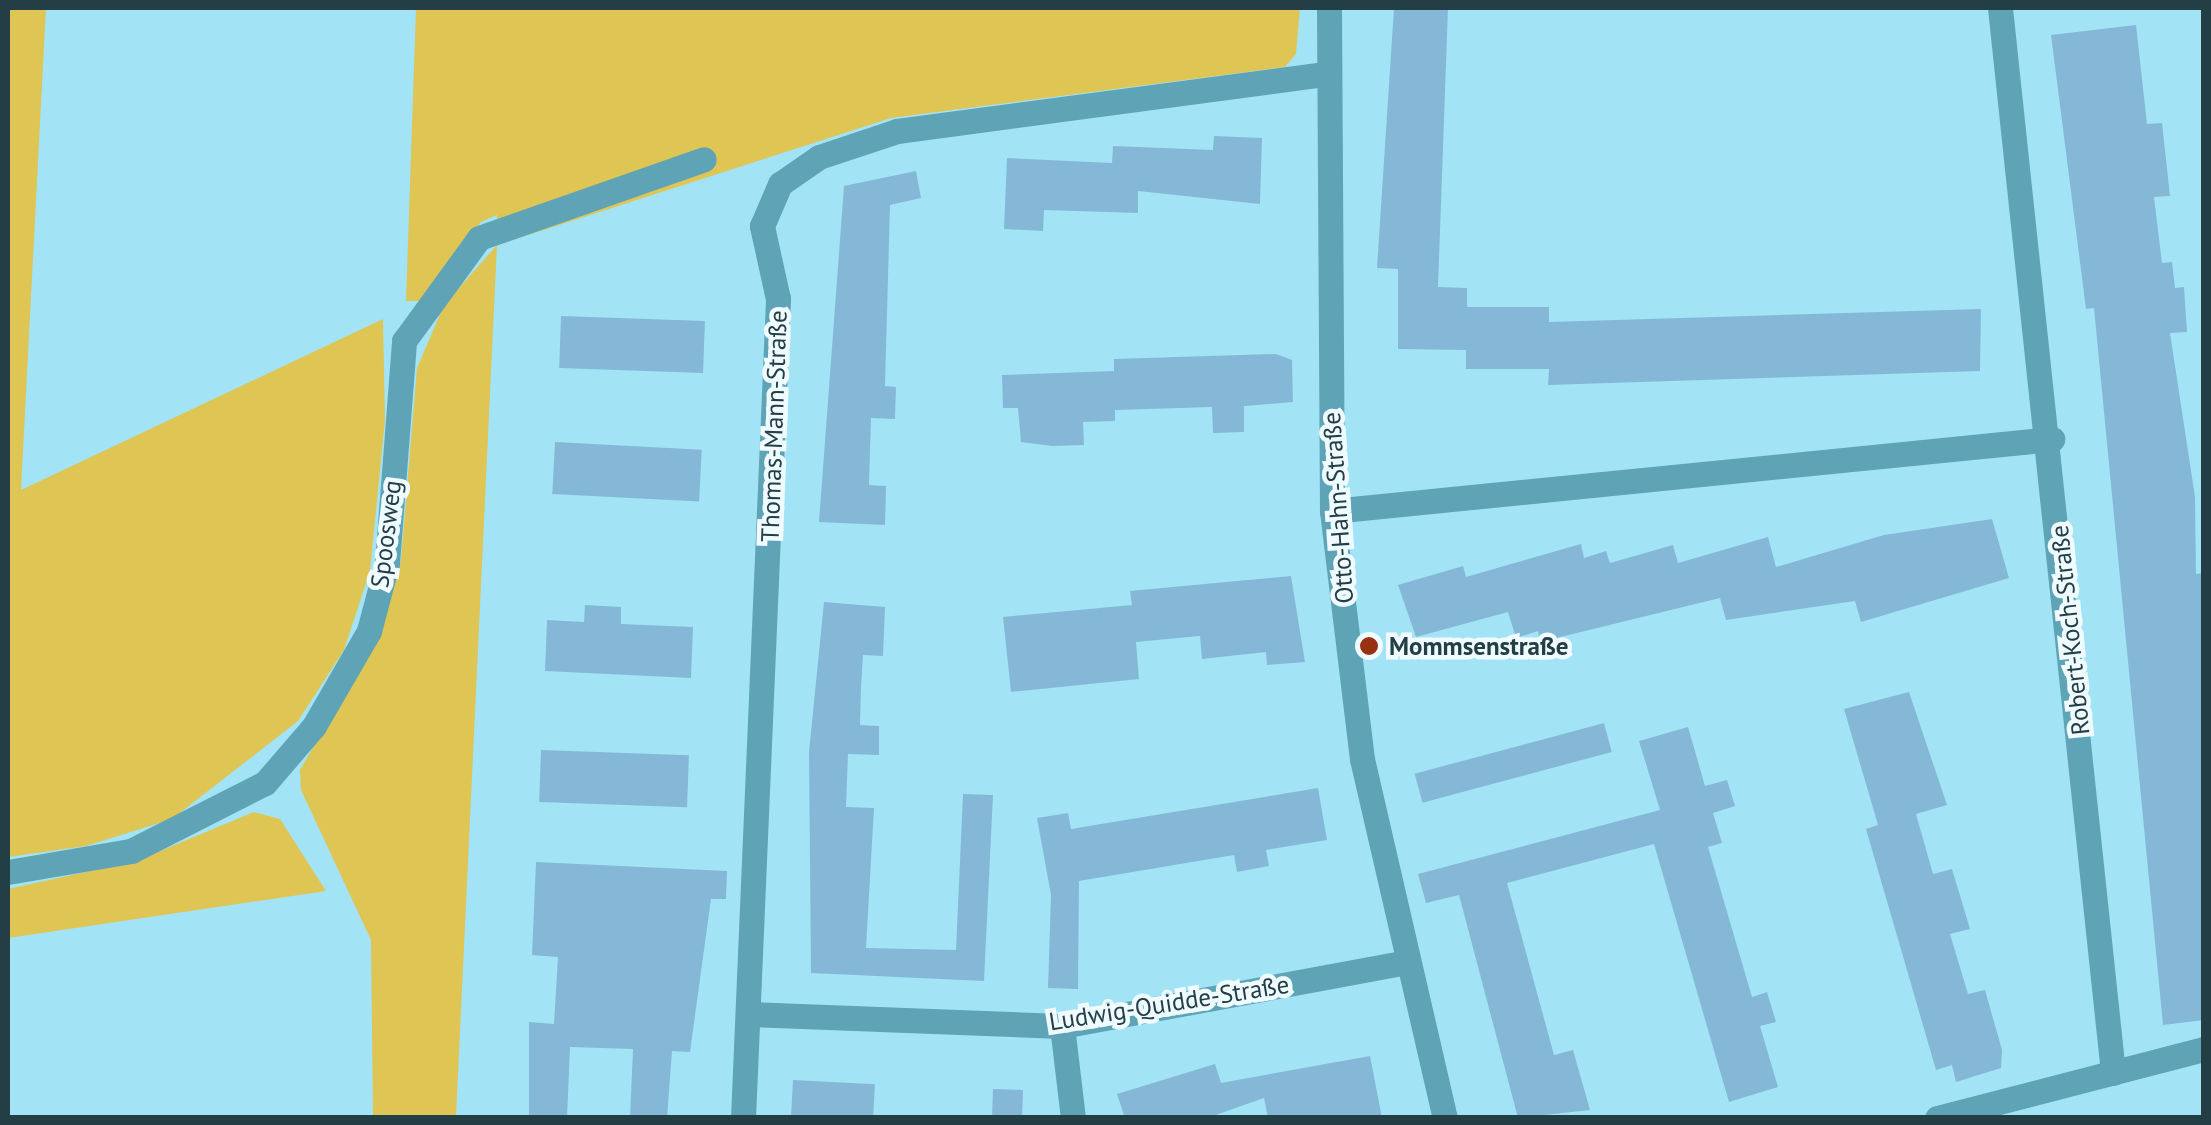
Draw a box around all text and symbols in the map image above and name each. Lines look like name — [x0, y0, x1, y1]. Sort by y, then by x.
street label: Thomas-Mann-Straße — [755, 310, 793, 542]
street label: Otto-Hahn-Straße — [1316, 411, 1360, 605]
street label: Spoosweg — [365, 479, 407, 589]
street label: Robert-Koch-Straße — [2044, 524, 2096, 736]
place label: Mommsenstraße — [1389, 631, 1568, 661]
marker: Mommsenstraße — [1358, 635, 1380, 657]
street label: Ludwig-Quidde-Straße — [1047, 969, 1291, 1037]

